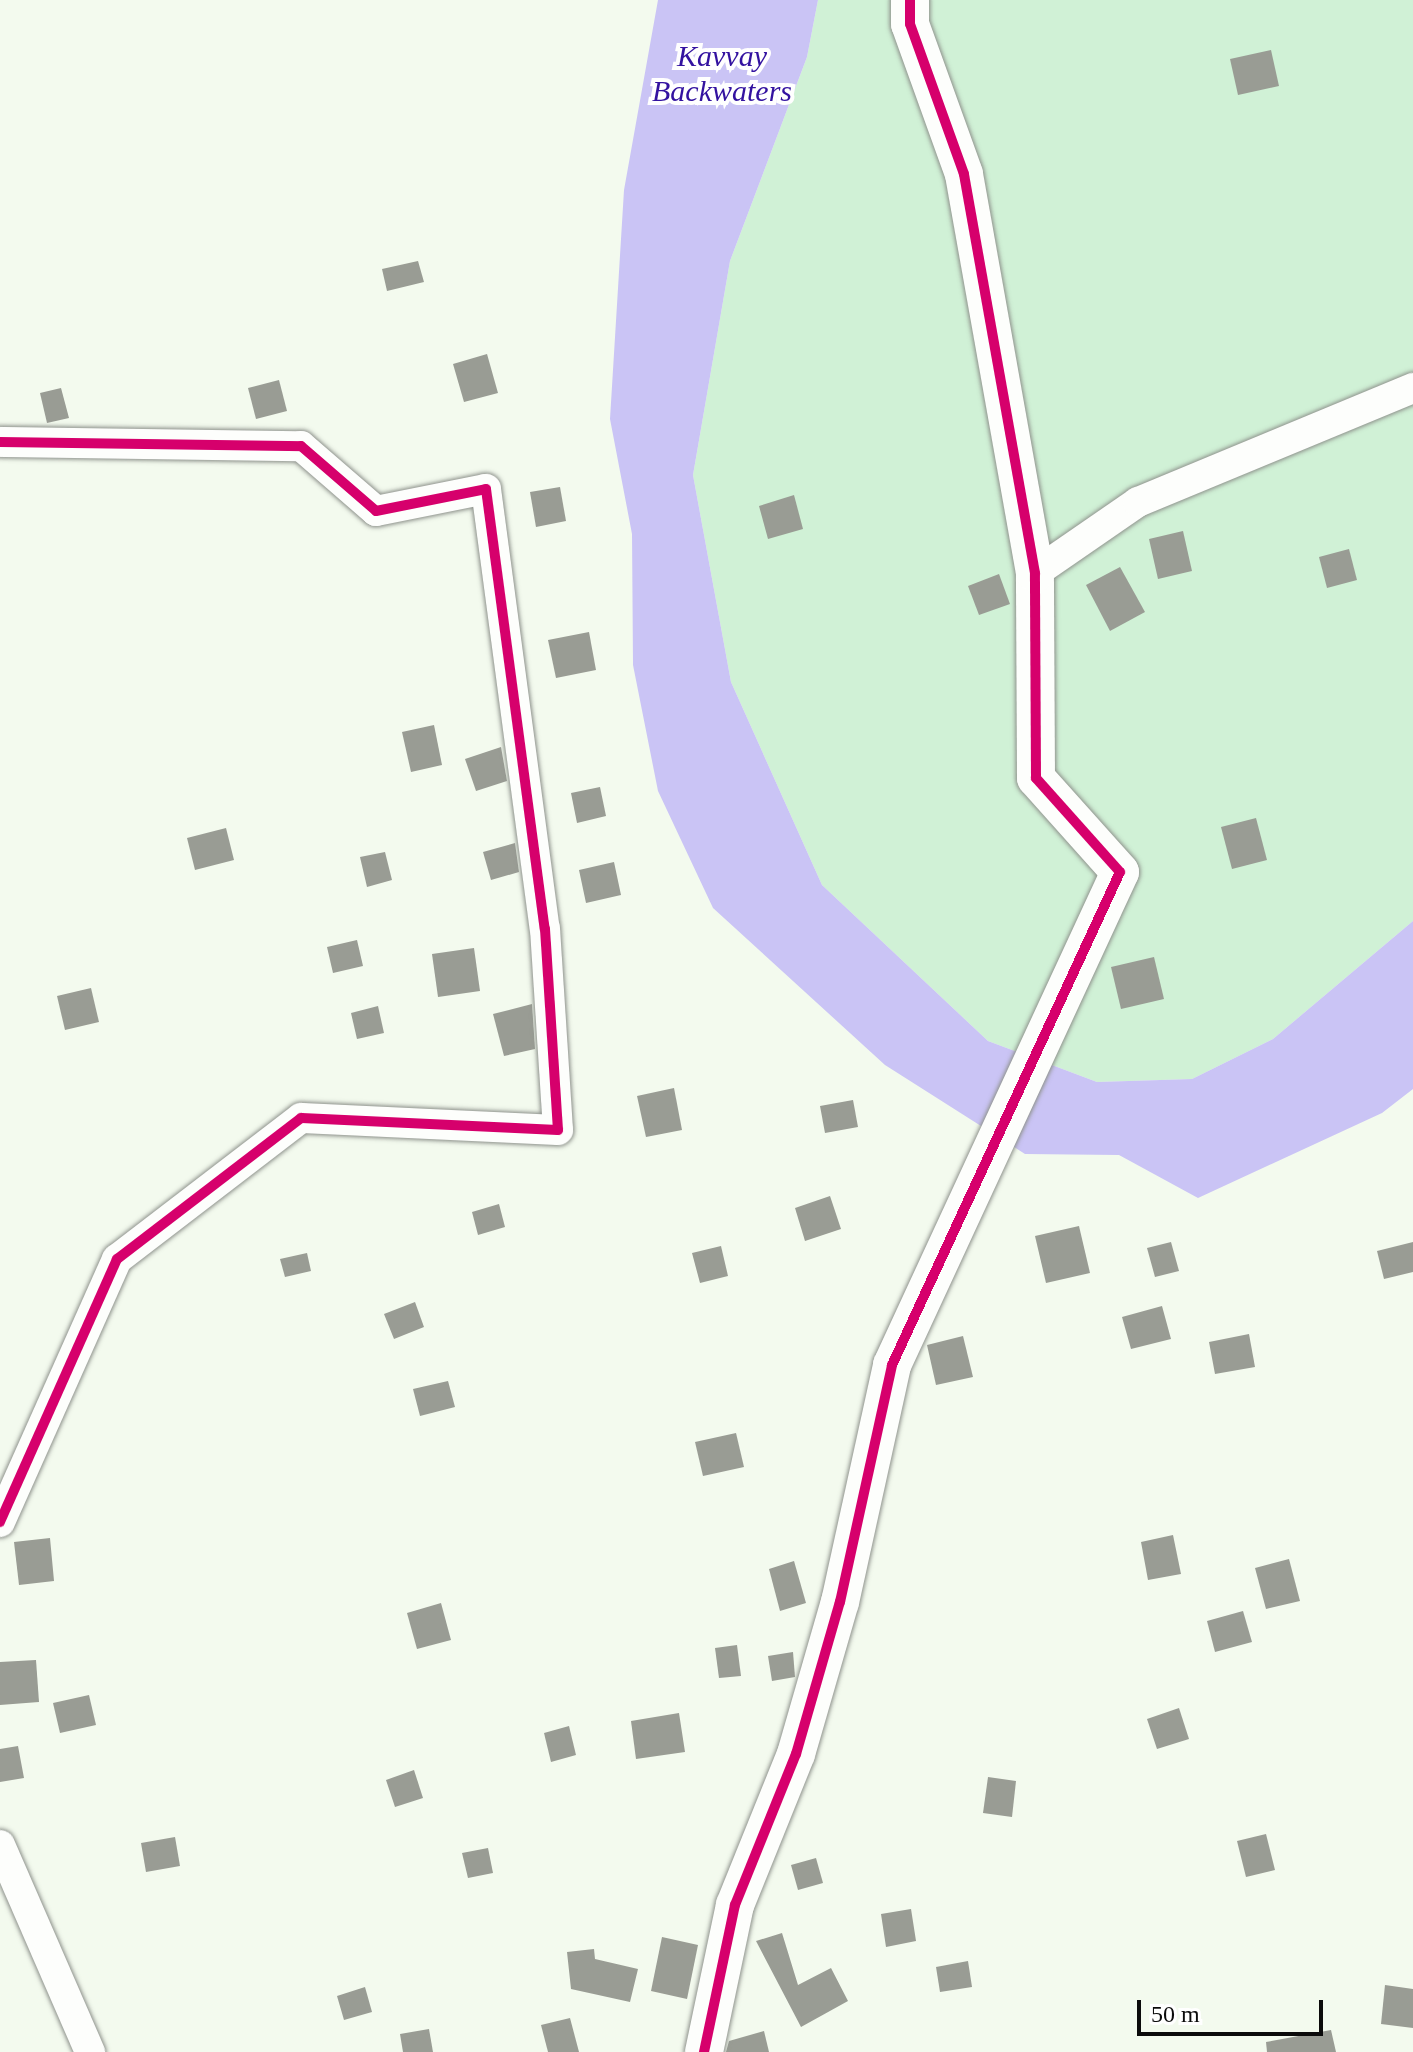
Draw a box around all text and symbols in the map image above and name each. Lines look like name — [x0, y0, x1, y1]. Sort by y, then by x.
water label: Kavvay Backwaters — [652, 38, 792, 108]
scale bar — [1141, 1984, 1327, 2034]
text: 50 m — [1151, 2001, 1200, 2027]

